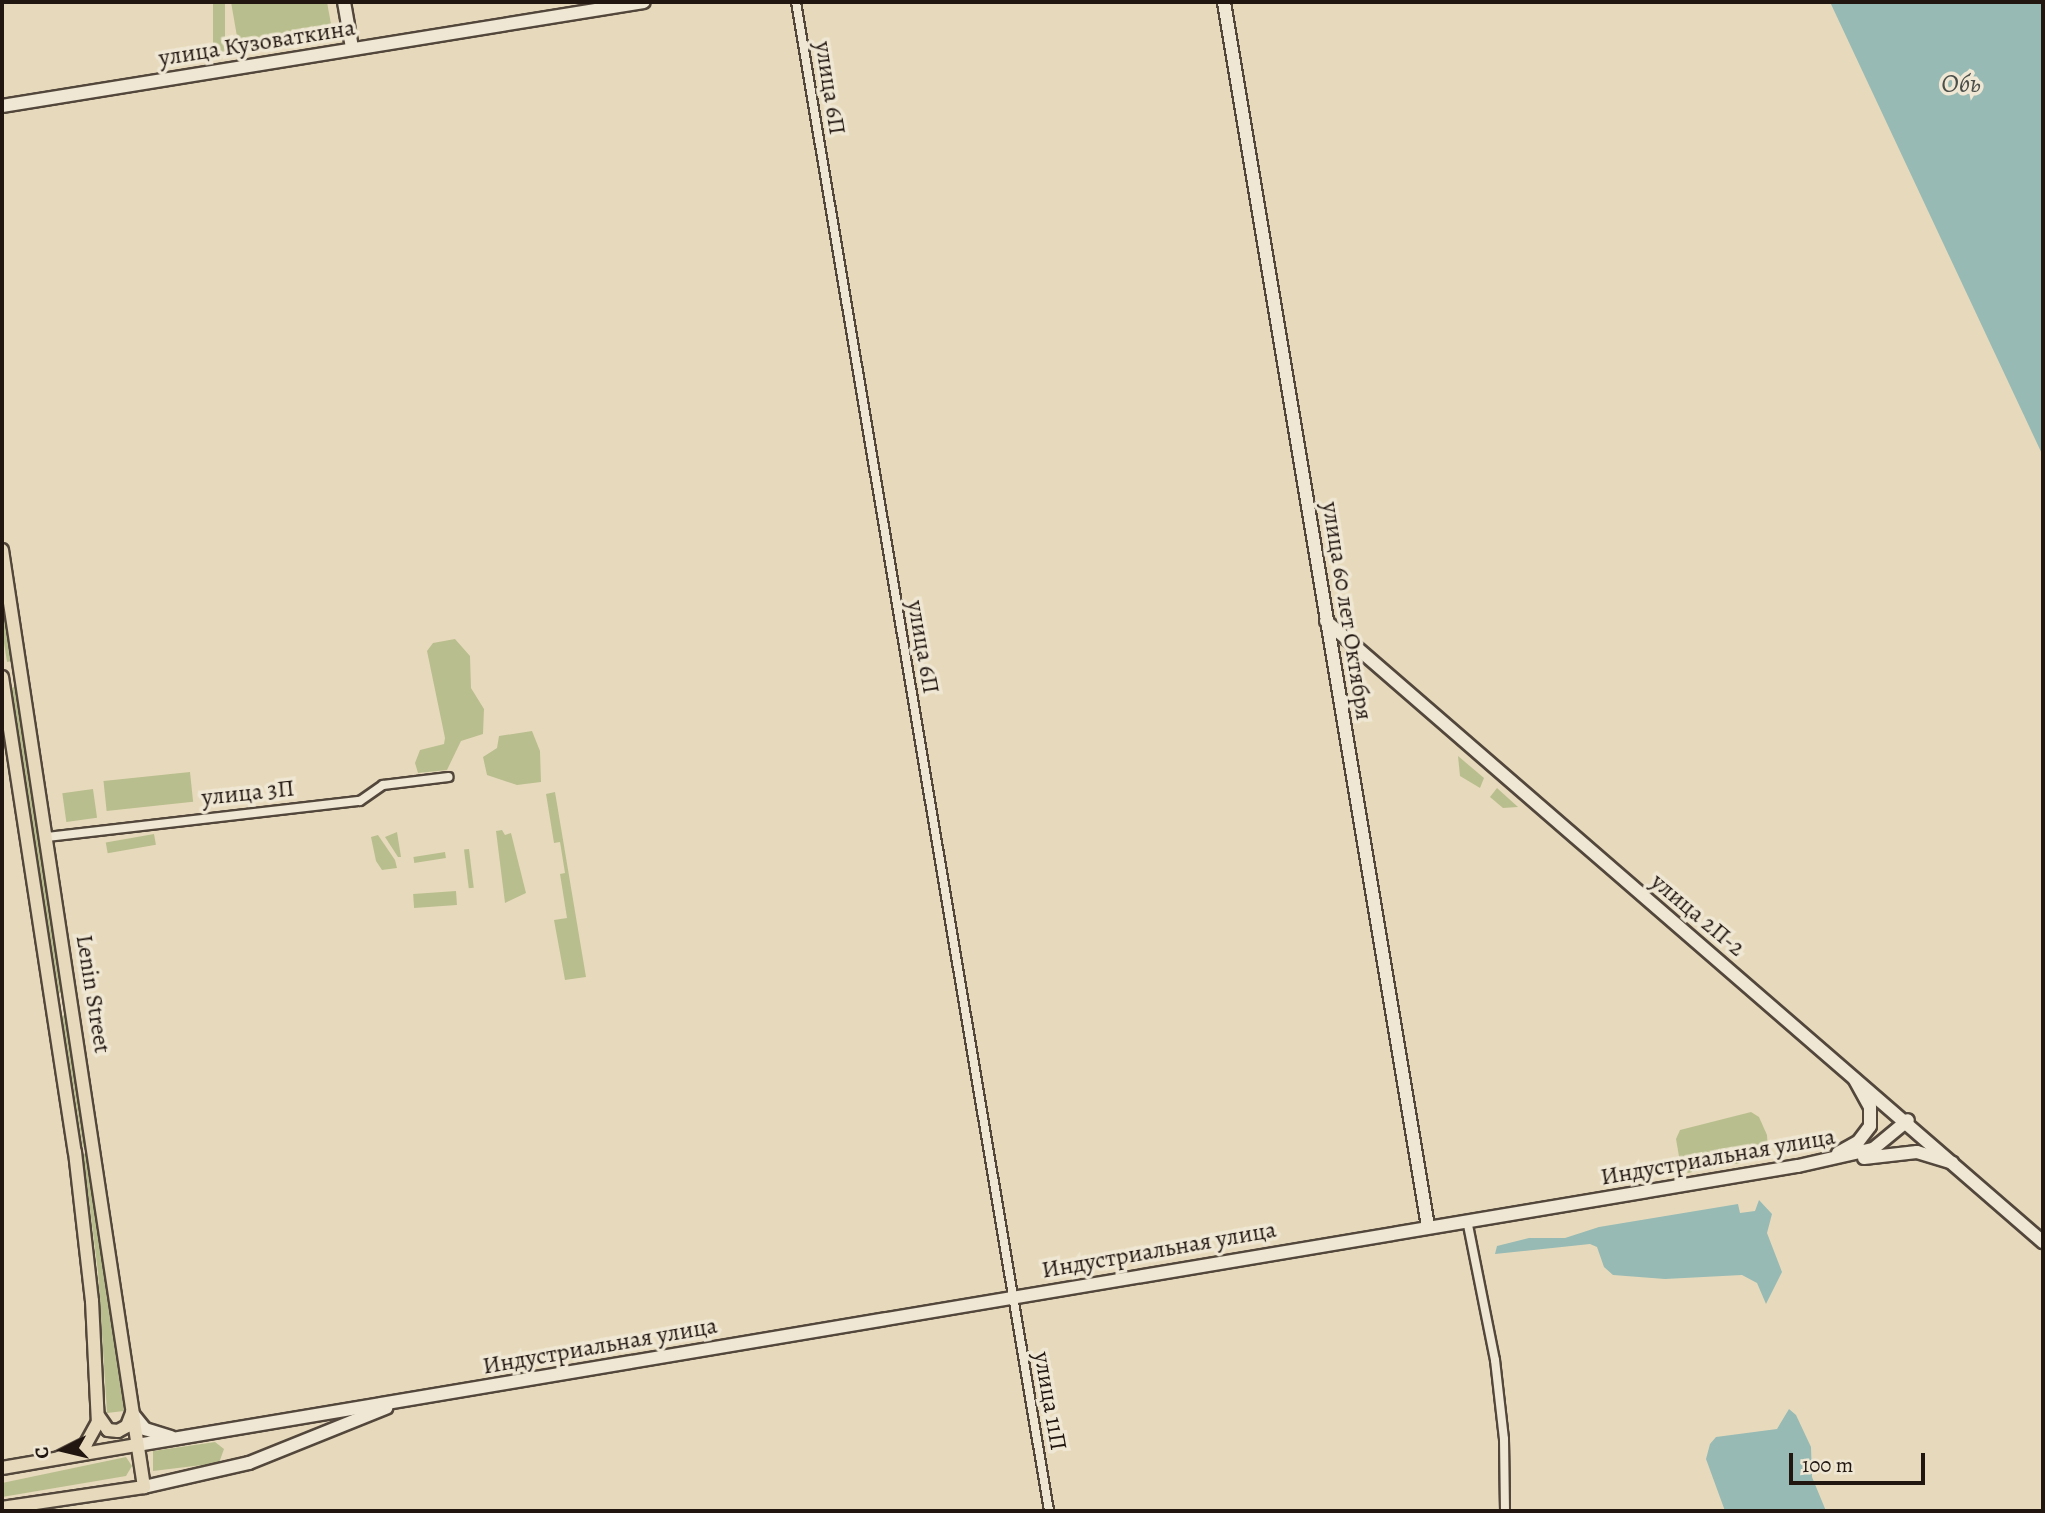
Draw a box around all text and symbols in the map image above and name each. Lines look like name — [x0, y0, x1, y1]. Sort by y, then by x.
street label: улица Кузоваткина — [157, 13, 357, 73]
street label: улица 6П — [808, 39, 852, 137]
water label: Обь — [1941, 68, 1981, 100]
street label: улица 60 лет Октября — [1316, 500, 1378, 722]
street label: улица 6П — [901, 598, 945, 696]
street label: улица 3П — [200, 774, 296, 812]
street label: улица 2П-2 — [1645, 867, 1751, 963]
street label: Lenin Street — [69, 933, 117, 1055]
street label: Индустриальная улица — [1598, 1122, 1838, 1192]
street label: Индустриальная улица — [1039, 1215, 1279, 1285]
street label: Индустриальная улица — [480, 1311, 720, 1381]
street label: улица 11П — [1027, 1350, 1073, 1452]
north arrow — [28, 1415, 98, 1485]
scale bar — [1793, 1440, 1930, 1484]
text: С — [29, 1445, 56, 1460]
text: 100 m — [1802, 1451, 1853, 1479]

